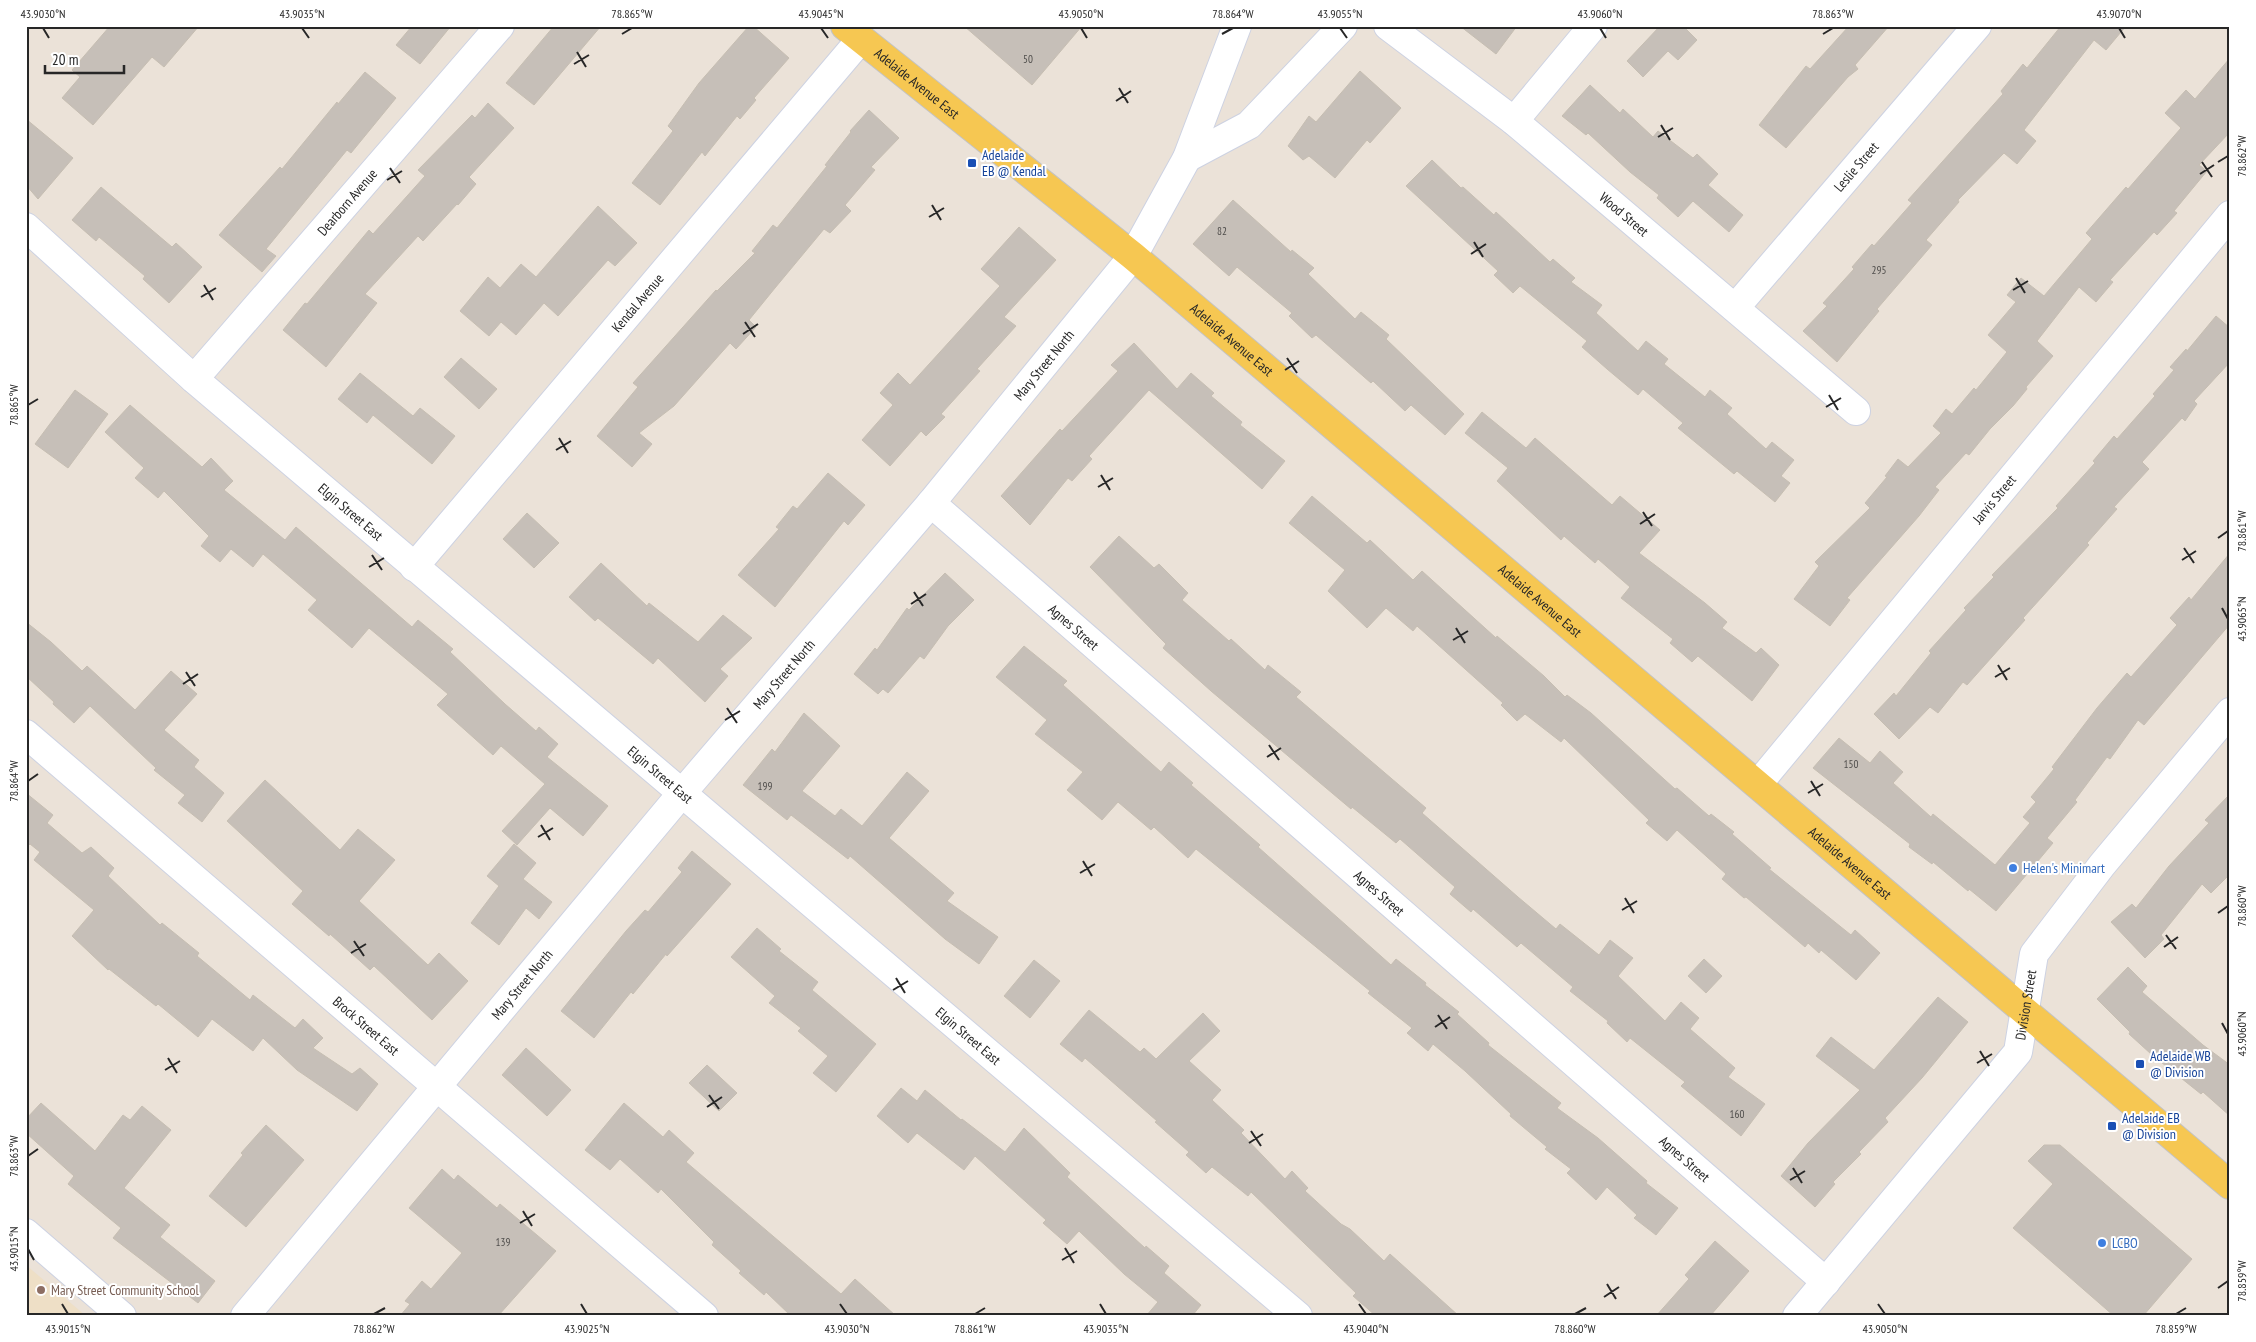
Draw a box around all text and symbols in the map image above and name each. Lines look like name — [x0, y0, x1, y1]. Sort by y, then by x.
text: 43.9030°N — [20, 6, 66, 21]
text: 43.9035°N — [279, 6, 325, 21]
text: 78.865°W — [611, 6, 653, 21]
text: 43.9045°N — [798, 6, 844, 21]
text: 43.9050°N — [1058, 6, 1104, 21]
text: 78.864°W — [1212, 6, 1254, 21]
text: 43.9055°N — [1317, 6, 1363, 21]
text: 43.9060°N — [1577, 6, 1623, 21]
text: 78.863°W — [1812, 6, 1854, 21]
text: 43.9070°N — [2096, 6, 2142, 21]
scale bar — [45, 42, 124, 74]
street label: Adelaide Avenue East — [871, 44, 963, 123]
text: 20 m — [52, 50, 78, 69]
house number: 50 — [1023, 52, 1033, 66]
text: 78.862°W — [2234, 135, 2249, 177]
street label: Leslie Street — [1830, 138, 1883, 195]
place label: Adelaide EB @ Kendal — [982, 146, 1046, 180]
marker: Adelaide EB @ Kendal — [966, 157, 978, 169]
street label: Dearborn Avenue — [313, 165, 381, 239]
street label: Wood Street — [1596, 188, 1652, 240]
house number: 82 — [1217, 224, 1227, 238]
house number: 295 — [1872, 263, 1886, 277]
street label: Kendal Avenue — [608, 270, 668, 336]
street label: Adelaide Avenue East — [1186, 299, 1277, 380]
street label: Mary Street North — [1010, 326, 1078, 404]
text: 78.865°W — [6, 384, 21, 426]
street label: Jarvis Street — [1968, 471, 2020, 528]
street label: Elgin Street East — [314, 479, 387, 545]
text: 78.861°W — [2234, 510, 2249, 552]
street label: Adelaide Avenue East — [1495, 560, 1585, 641]
text: 43.9065°N — [2234, 596, 2249, 642]
street label: Agnes Street — [1045, 600, 1103, 654]
street label: Mary Street North — [749, 636, 819, 713]
street label: Elgin Street East — [624, 742, 697, 807]
house number: 150 — [1844, 757, 1858, 771]
text: 78.864°W — [6, 760, 21, 802]
house number: 199 — [758, 779, 772, 793]
street label: Adelaide Avenue East — [1805, 823, 1895, 904]
place label: Helen's Minimart — [2023, 859, 2105, 877]
marker: Helen's Minimart — [2007, 862, 2019, 874]
street label: Agnes Street — [1350, 866, 1408, 920]
text: 78.860°W — [2234, 885, 2249, 927]
street label: Mary Street North — [488, 946, 556, 1023]
street label: Division Street — [2011, 968, 2040, 1041]
street label: Brock Street East — [329, 992, 403, 1059]
street label: Elgin Street East — [932, 1003, 1005, 1069]
text: 43.9060°N — [2234, 1011, 2249, 1057]
place label: Adelaide WB @ Division — [2150, 1047, 2211, 1081]
marker: Adelaide WB @ Division — [2134, 1058, 2146, 1070]
house number: 160 — [1730, 1107, 1744, 1121]
place label: Adelaide EB @ Division — [2122, 1109, 2180, 1143]
marker: Adelaide EB @ Division — [2106, 1120, 2118, 1132]
street label: Agnes Street — [1656, 1132, 1714, 1186]
text: 78.863°W — [6, 1135, 21, 1177]
text: 43.9015°N — [6, 1226, 21, 1272]
place label: LCBO — [2112, 1234, 2138, 1252]
house number: 139 — [496, 1235, 510, 1249]
marker: LCBO — [2096, 1237, 2108, 1249]
text: 78.859°W — [2234, 1260, 2249, 1302]
place label: Mary Street Community School — [51, 1281, 200, 1299]
marker: Mary Street Community School — [35, 1284, 47, 1296]
text: 43.9015°N — [45, 1321, 91, 1336]
text: 78.862°W — [353, 1321, 395, 1336]
text: 43.9025°N — [564, 1321, 610, 1336]
text: 43.9030°N — [824, 1321, 870, 1336]
text: 78.861°W — [954, 1321, 996, 1336]
text: 43.9035°N — [1083, 1321, 1129, 1336]
text: 43.9040°N — [1343, 1321, 1389, 1336]
text: 78.860°W — [1554, 1321, 1596, 1336]
text: 43.9050°N — [1862, 1321, 1908, 1336]
text: 78.859°W — [2155, 1321, 2197, 1336]

